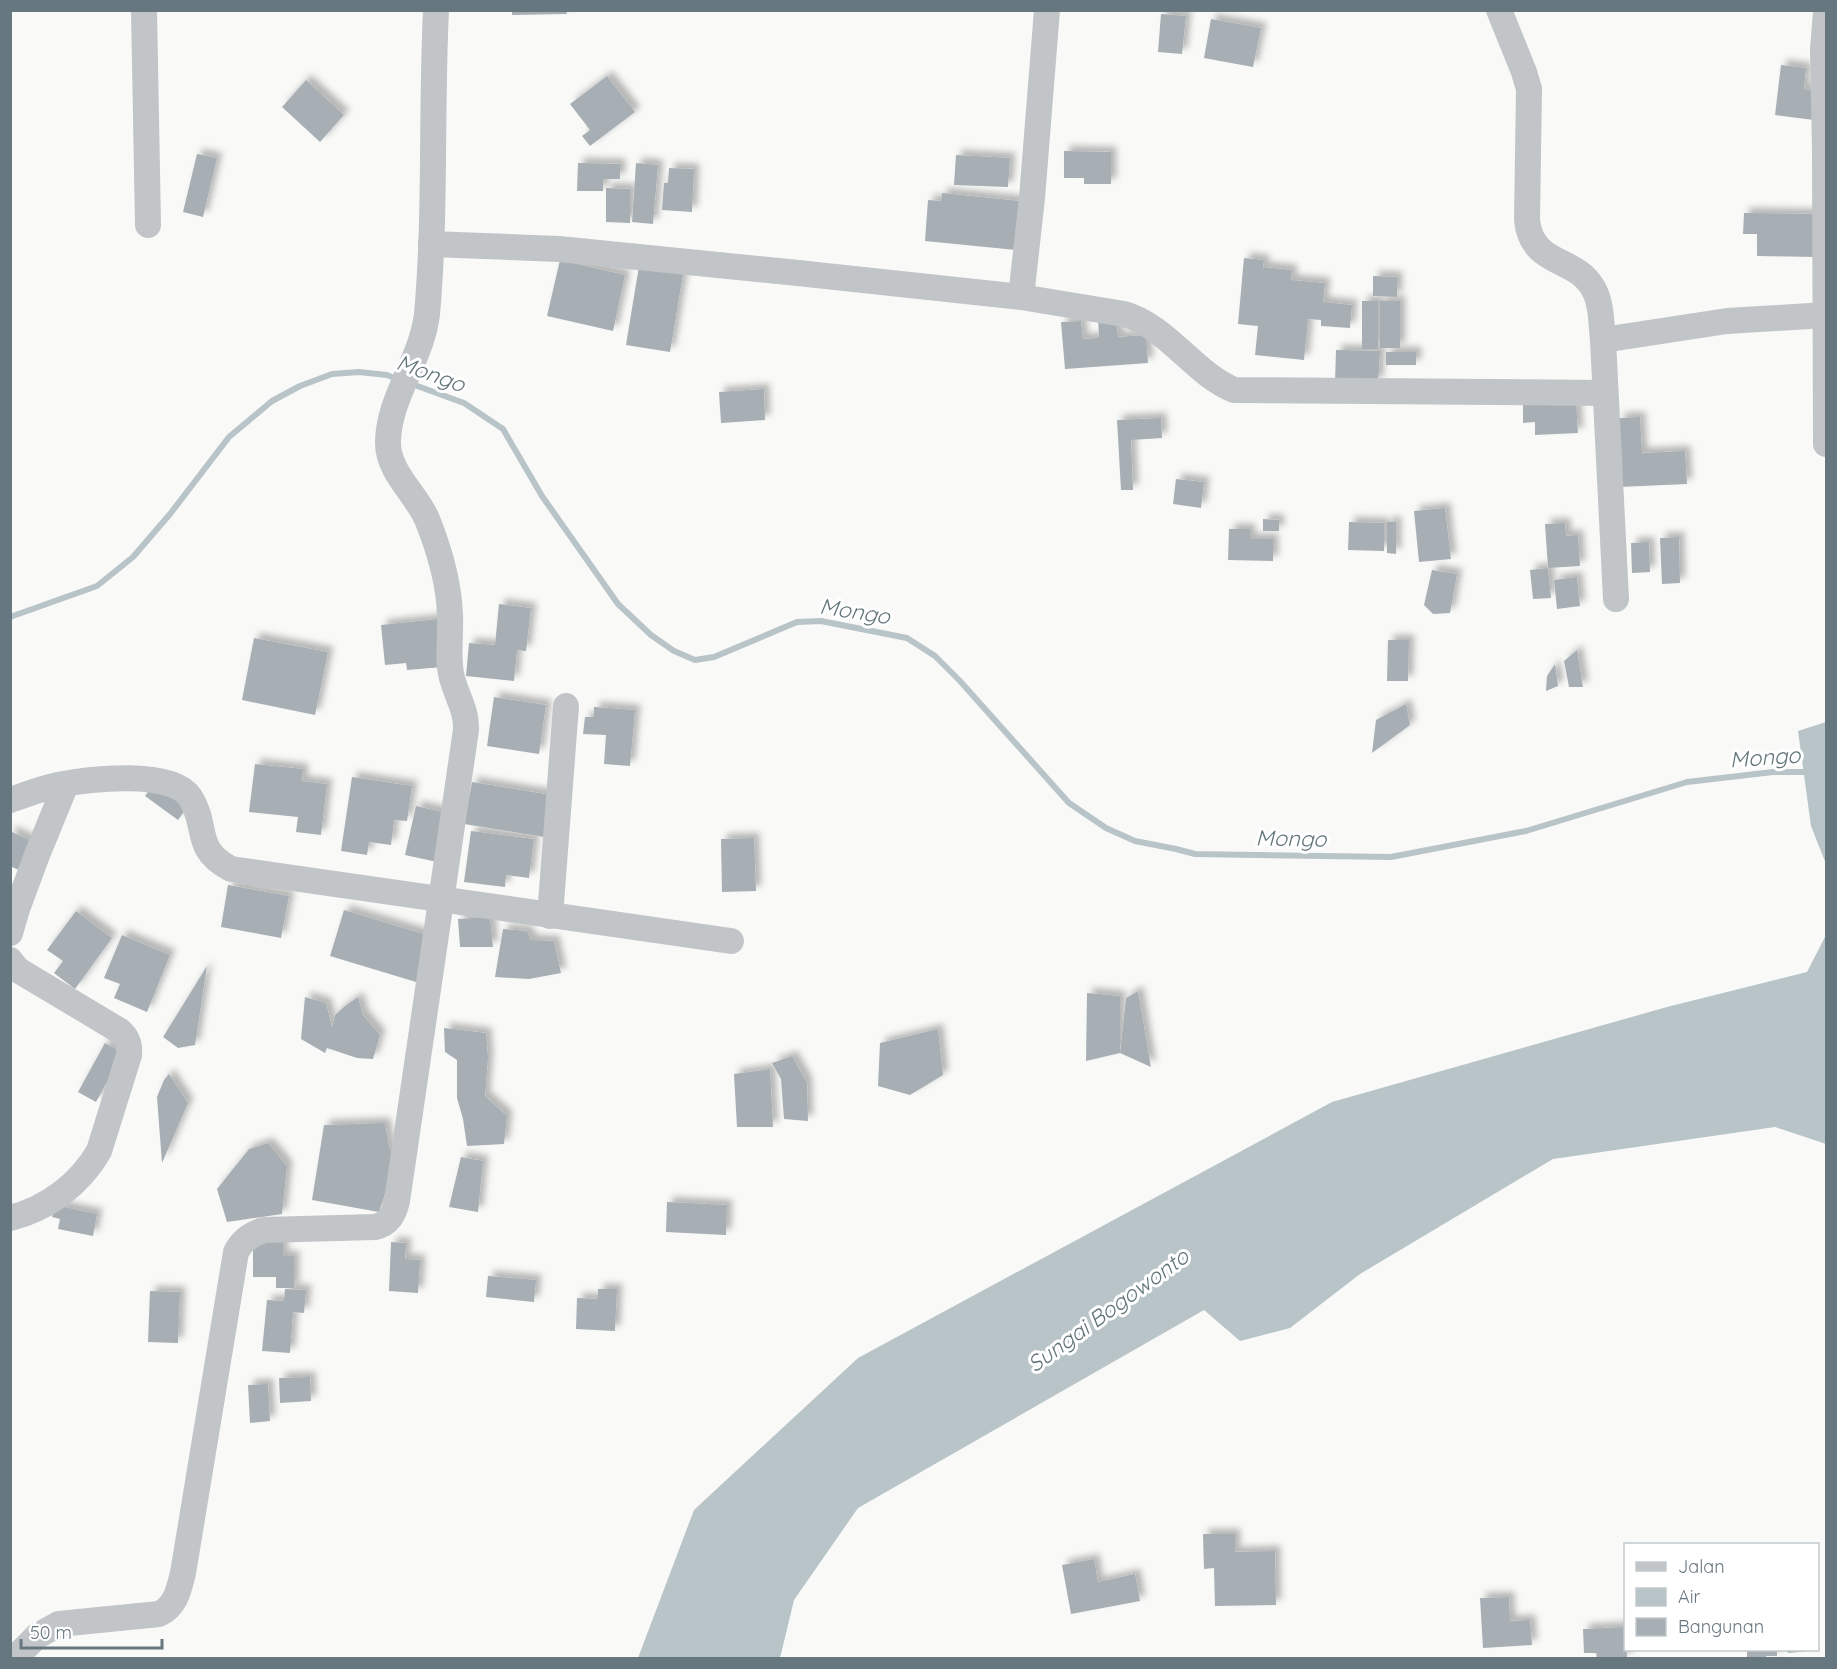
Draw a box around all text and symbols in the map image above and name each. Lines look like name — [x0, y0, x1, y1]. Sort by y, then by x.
water label: Mongo — [393, 348, 471, 399]
water label: Mongo — [818, 592, 894, 631]
water label: Mongo — [1729, 740, 1803, 773]
water label: Mongo — [1255, 823, 1328, 853]
water label: Sungai Bogowonto — [1022, 1241, 1196, 1378]
legend — [1624, 1543, 1819, 1651]
text: Jalan — [1678, 1555, 1725, 1578]
text: Air — [1678, 1585, 1700, 1608]
scale bar — [21, 1612, 162, 1650]
text: Bangunan — [1678, 1615, 1764, 1638]
text: 50 m — [30, 1621, 72, 1644]

